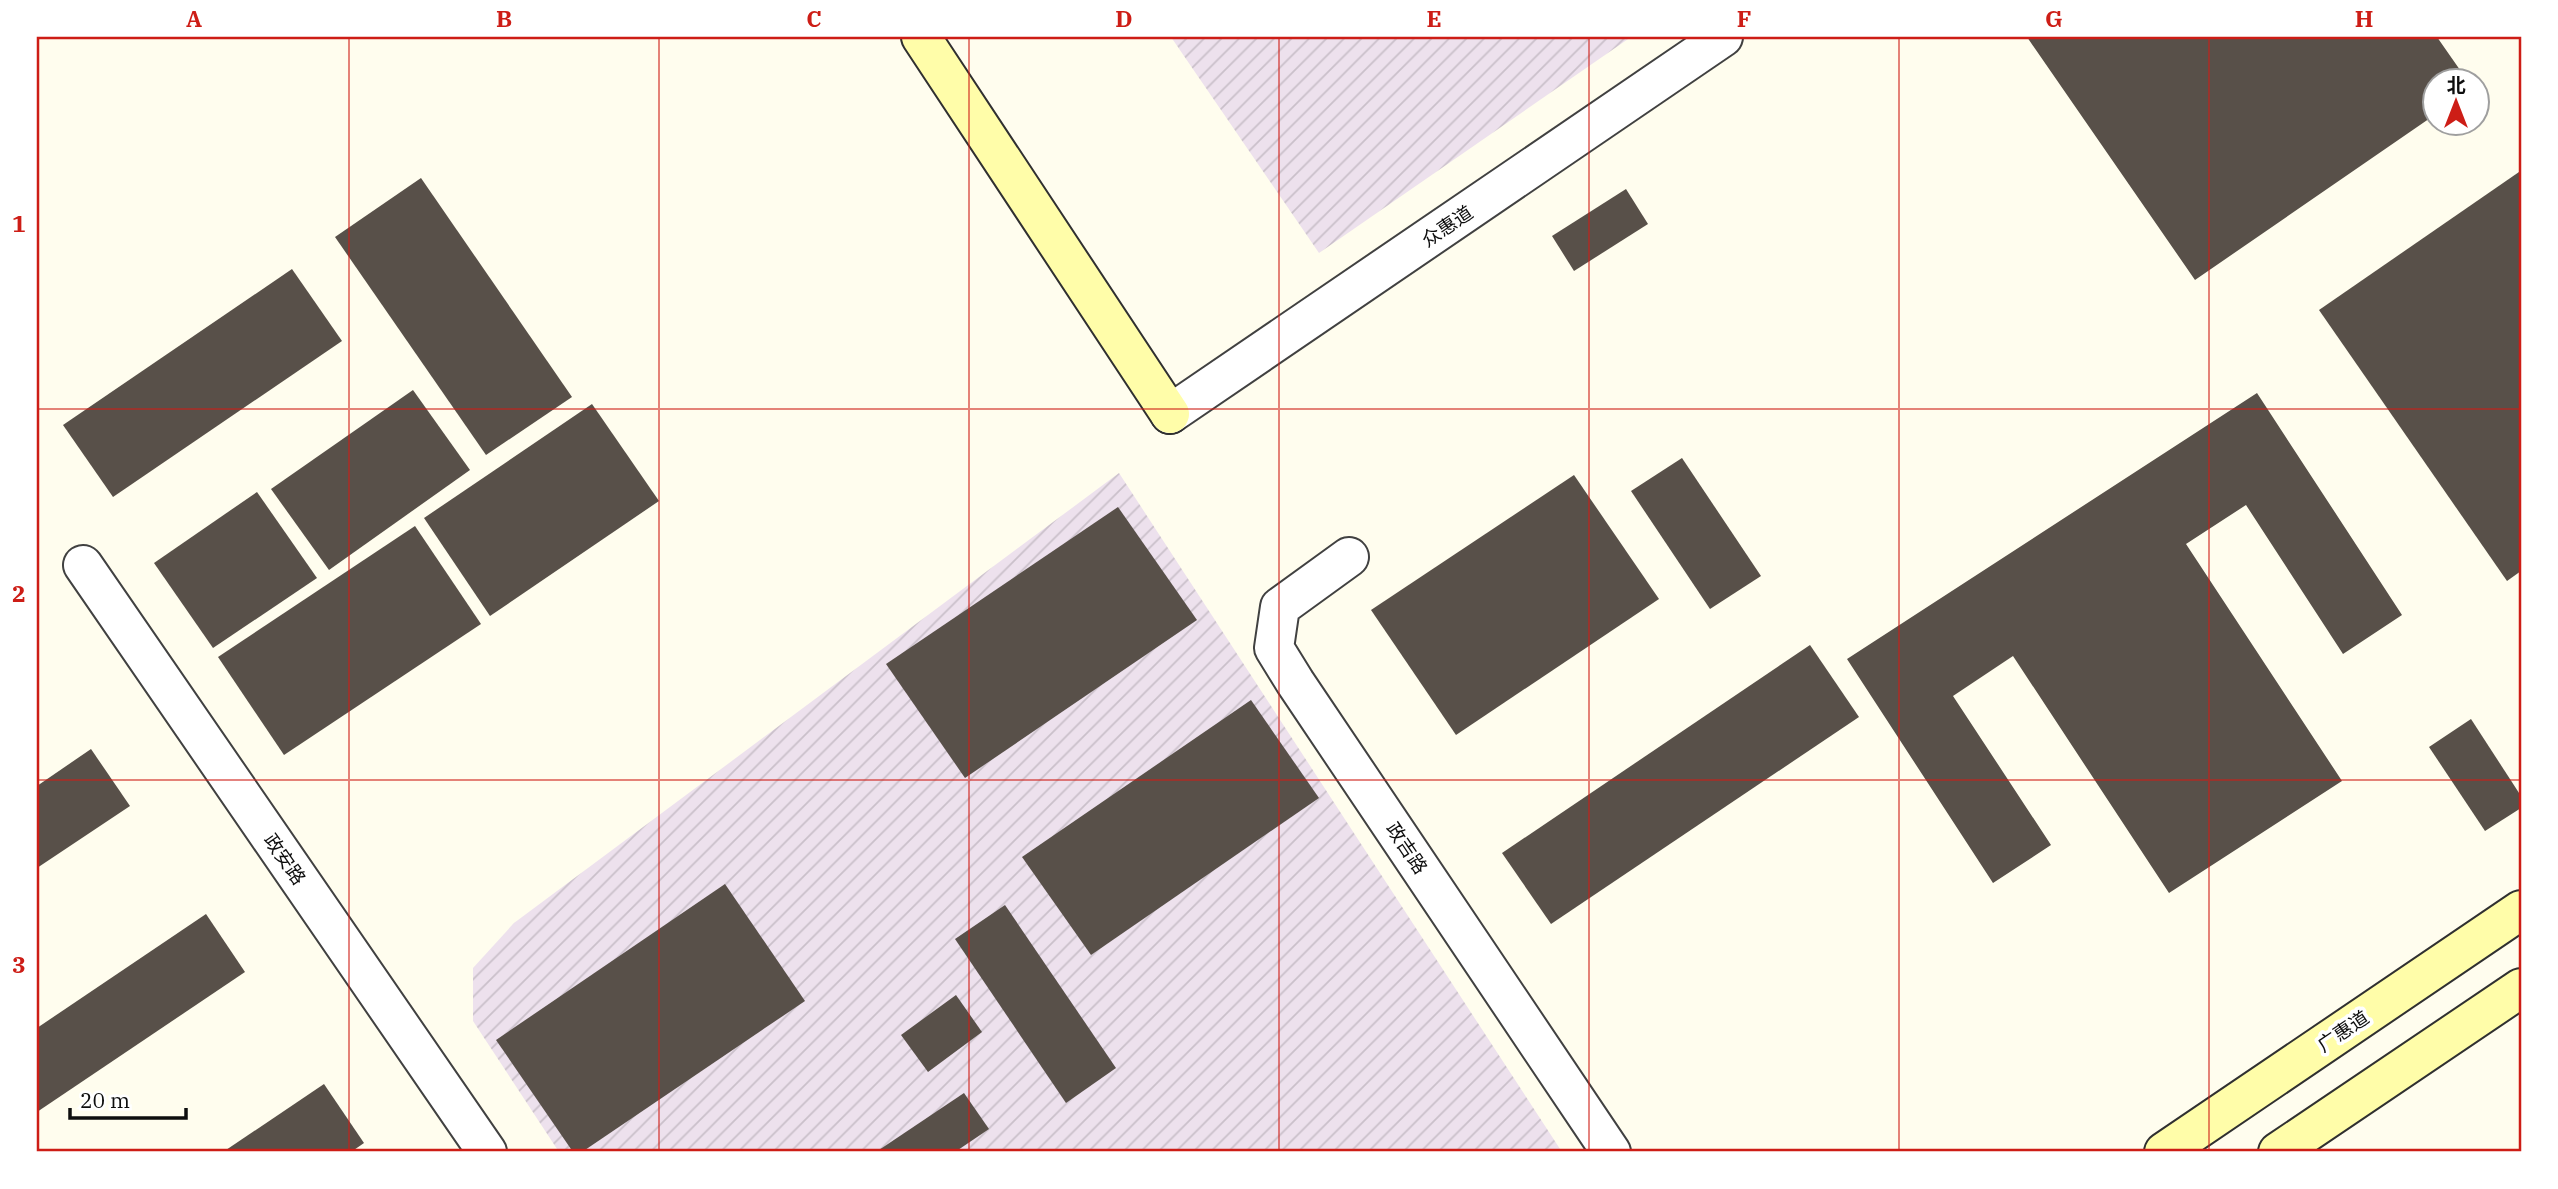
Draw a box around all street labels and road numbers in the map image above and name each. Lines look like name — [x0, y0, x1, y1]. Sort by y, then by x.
street label: 众惠道 — [1417, 200, 1477, 252]
street label: 政吉路 — [1381, 818, 1433, 878]
street label: 政安路 — [259, 829, 311, 889]
street label: 广惠道 — [2313, 1005, 2373, 1057]

